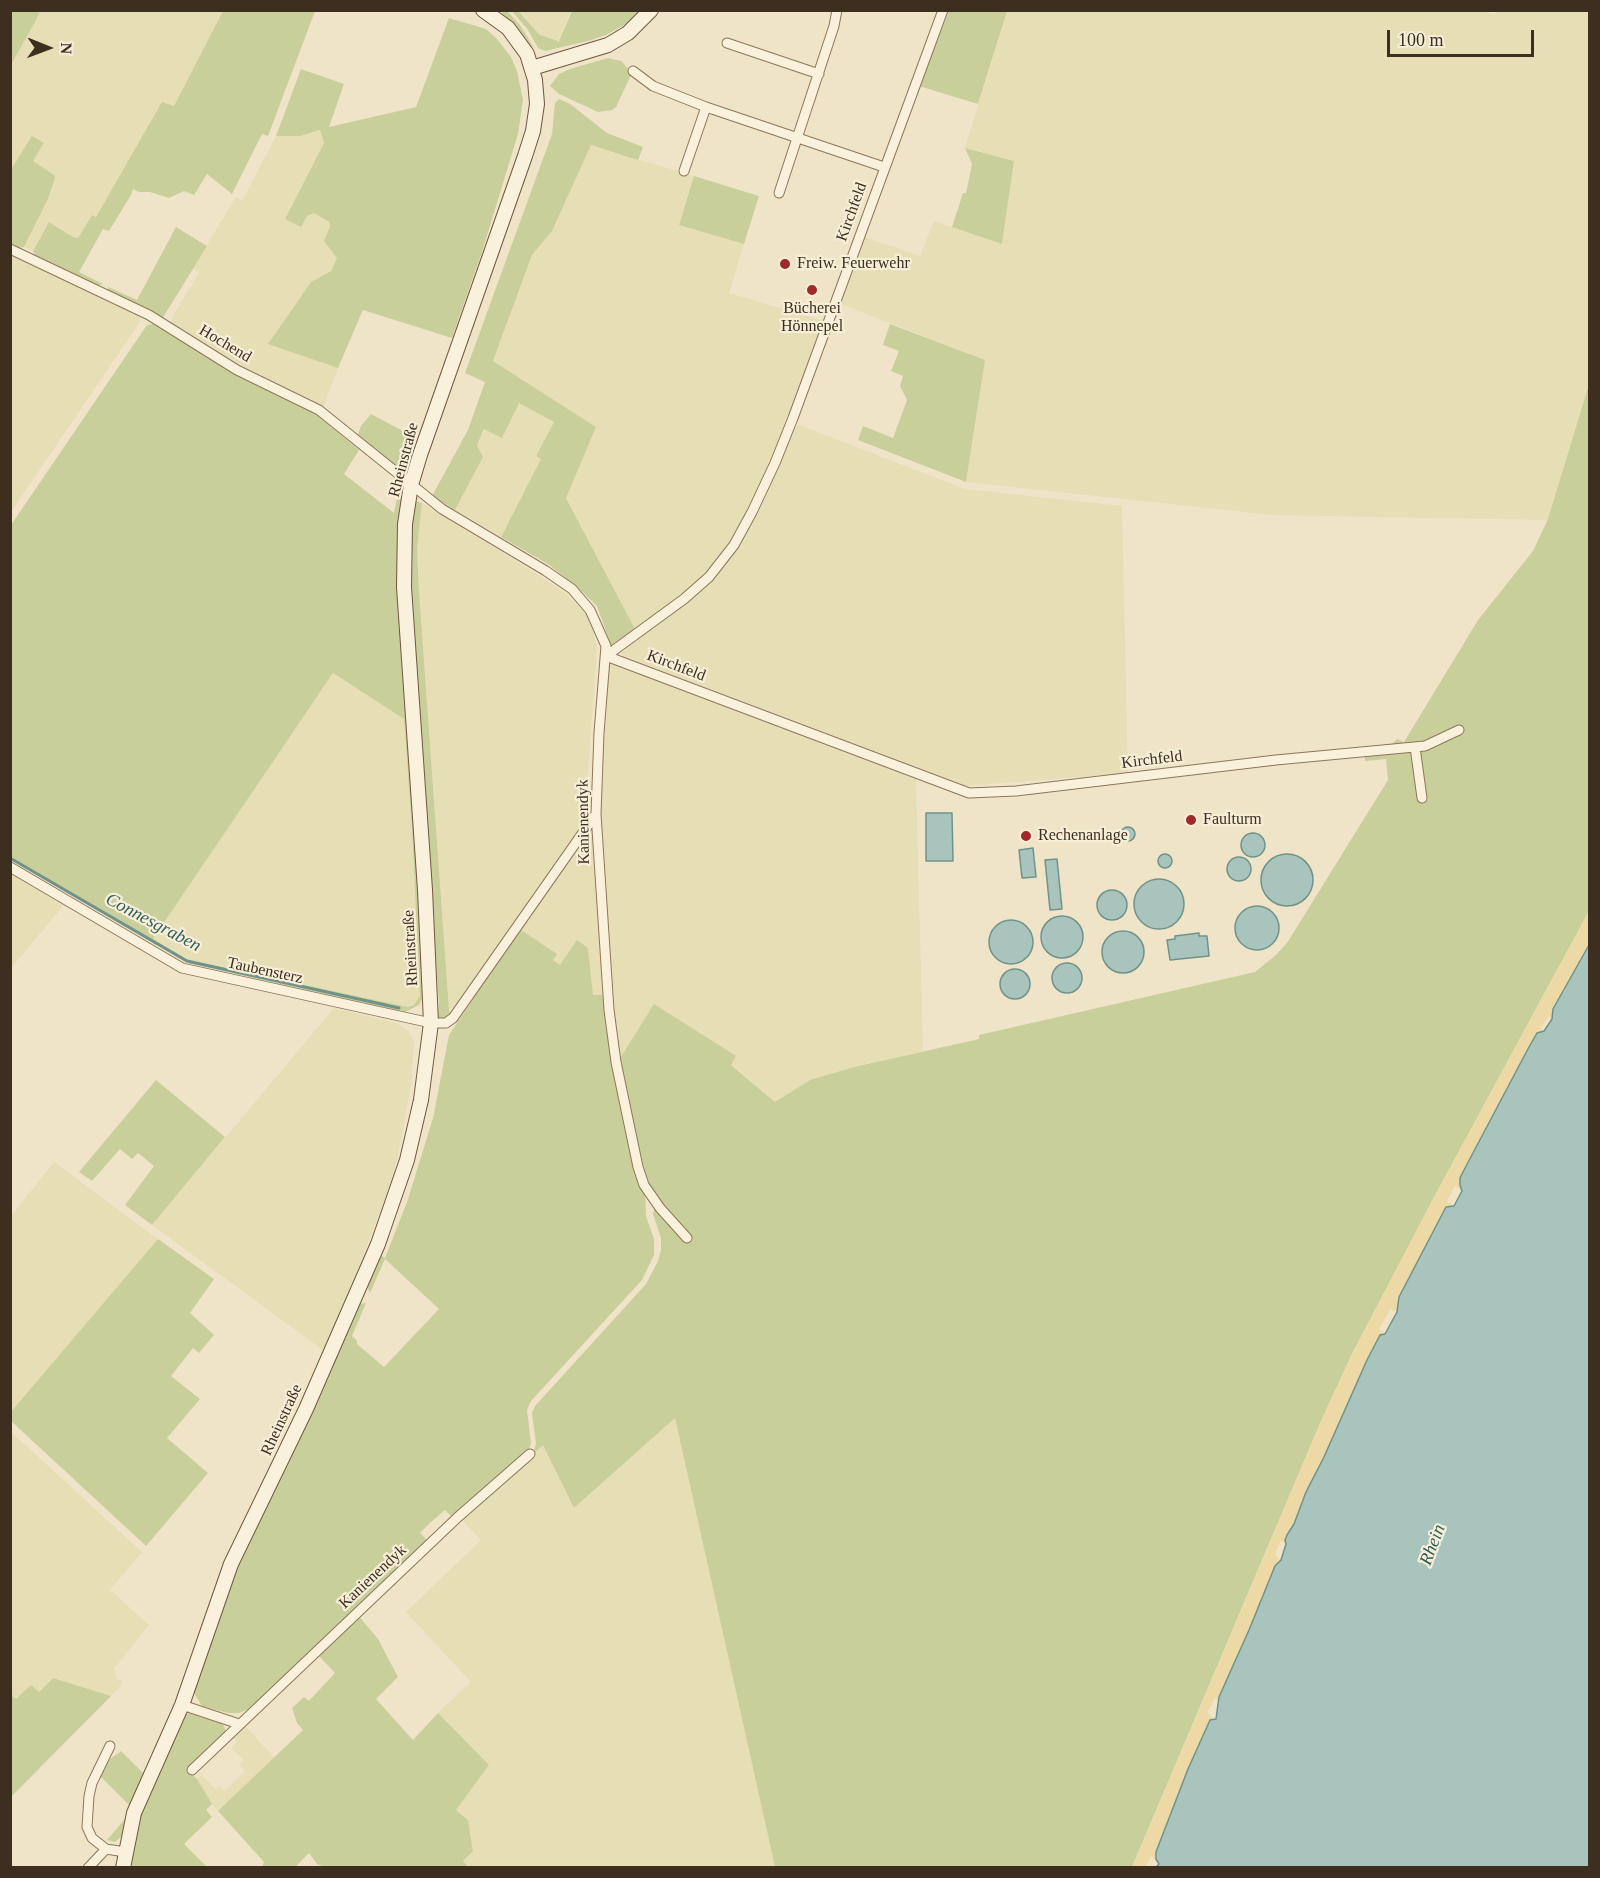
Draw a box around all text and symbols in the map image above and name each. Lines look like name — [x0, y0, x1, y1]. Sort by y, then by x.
north arrow — [18, 18, 78, 78]
scale bar — [1390, 18, 1537, 56]
text: 100 m — [1398, 30, 1444, 50]
text: N — [58, 42, 75, 54]
street label: Kirchfeld — [832, 180, 872, 244]
place label: Freiw. Feuerwehr — [797, 254, 910, 274]
marker: Freiw. Feuerwehr — [778, 257, 792, 271]
marker: Bücherei Hönnepel — [805, 283, 819, 297]
place label: Bücherei Hönnepel — [781, 299, 843, 337]
street label: Hochend — [195, 321, 255, 367]
street label: Rheinstraße — [385, 421, 423, 499]
street label: Kirchfeld — [644, 646, 708, 686]
street label: Kirchfeld — [1120, 747, 1184, 773]
street label: Kanienendyk — [574, 779, 594, 865]
place label: Faulturm — [1203, 810, 1262, 830]
marker: Faulturm — [1184, 813, 1198, 827]
place label: Rechenanlage — [1038, 826, 1128, 846]
marker: Rechenanlage — [1019, 829, 1033, 843]
water label: Connesgraben — [102, 889, 204, 957]
street label: Rheinstraße — [399, 909, 423, 987]
street label: Taubensterz — [225, 954, 305, 988]
street label: Rheinstraße — [257, 1381, 307, 1459]
water label: Rhein — [1415, 1522, 1451, 1568]
street label: Kanienendyk — [335, 1541, 411, 1613]

